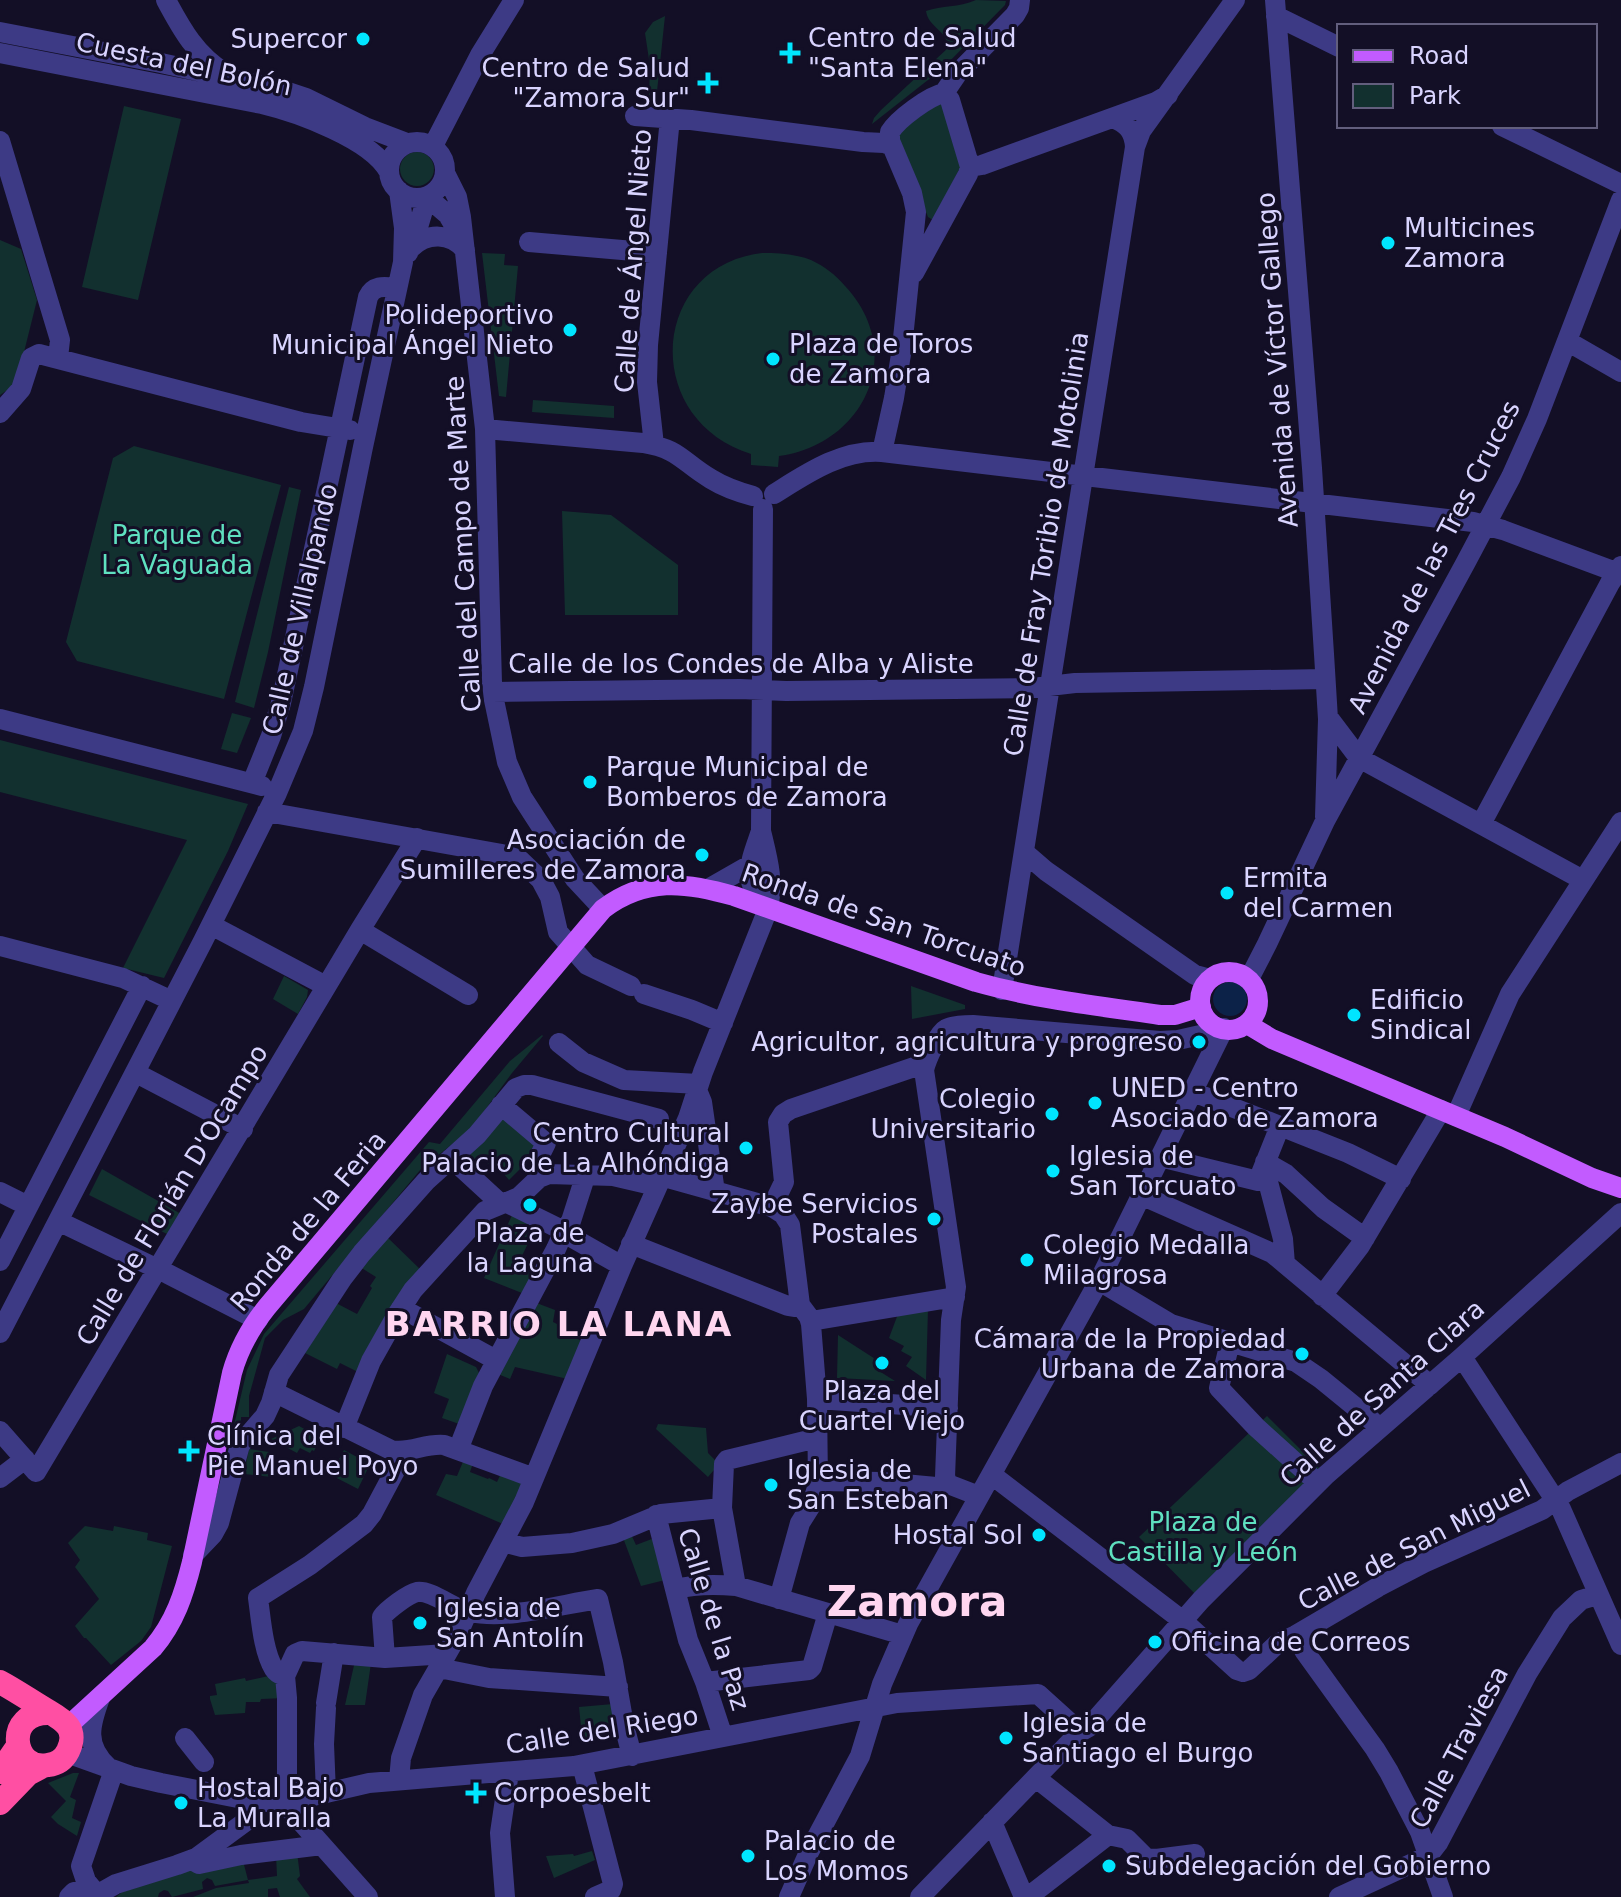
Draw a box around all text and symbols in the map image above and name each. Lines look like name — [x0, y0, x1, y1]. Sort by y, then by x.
place label: Centro de Salud "Santa Elena" — [808, 23, 1017, 83]
place label: Supercor — [231, 24, 347, 54]
legend — [1337, 24, 1597, 128]
street label: Cuesta del Bolón — [73, 26, 295, 102]
marker: Supercor — [354, 30, 372, 48]
marker: Centro de Salud "Santa Elena" — [779, 42, 801, 64]
text: Road — [1409, 42, 1469, 70]
place label: Centro de Salud "Zamora Sur" — [481, 53, 690, 113]
marker: Centro de Salud "Zamora Sur" — [697, 72, 719, 94]
text: Park — [1409, 82, 1461, 110]
street label: Calle de Ángel Nieto — [608, 128, 657, 394]
street label: Avenida de Víctor Gallego — [1250, 191, 1304, 529]
place label: Multicines Zamora — [1404, 213, 1535, 273]
marker: Multicines Zamora — [1379, 234, 1397, 252]
place label: Polideportivo Municipal Ángel Nieto — [271, 300, 554, 360]
marker: Polideportivo Municipal Ángel Nieto — [561, 321, 579, 339]
place label: Plaza de Toros de Zamora — [789, 329, 973, 389]
street label: Calle de Fray Toribio de Motolinia — [998, 330, 1094, 758]
marker: Plaza de Toros de Zamora — [764, 350, 782, 368]
street label: Calle del Campo de Marte — [439, 375, 487, 713]
street label: Avenida de las Tres Cruces — [1342, 396, 1526, 718]
street label: Calle de Villalpando — [256, 480, 344, 738]
park label: Parque de La Vaguada — [101, 520, 253, 580]
street label: Calle de los Condes de Alba y Aliste — [508, 649, 974, 679]
place label: Parque Municipal de Bomberos de Zamora — [606, 752, 888, 812]
marker: Parque Municipal de Bomberos de Zamora — [581, 773, 599, 791]
place label: Asociación de Sumilleres de Zamora — [400, 825, 686, 885]
marker: Asociación de Sumilleres de Zamora — [693, 846, 711, 864]
street label: Ronda de San Torcuato — [738, 857, 1030, 983]
place label: Ermita del Carmen — [1243, 863, 1393, 923]
marker: Ermita del Carmen — [1218, 884, 1236, 902]
place label: Edificio Sindical — [1370, 985, 1471, 1045]
marker: Edificio Sindical — [1345, 1006, 1363, 1024]
place label: Agricultor, agricultura y progreso — [751, 1027, 1183, 1057]
marker: Agricultor, agricultura y progreso — [1190, 1033, 1208, 1051]
street label: Calle de Florián D'Ocampo — [70, 1039, 274, 1351]
place label: UNED - Centro Asociado de Zamora — [1111, 1073, 1379, 1133]
place label: Colegio Universitario — [870, 1084, 1036, 1144]
marker: UNED - Centro Asociado de Zamora — [1086, 1094, 1104, 1112]
marker: Colegio Universitario — [1043, 1105, 1061, 1123]
place label: Centro Cultural Palacio de La Alhóndiga — [421, 1118, 730, 1178]
street label: Ronda de la Feria — [224, 1125, 392, 1317]
marker: Centro Cultural Palacio de La Alhóndiga — [737, 1139, 755, 1157]
place label: Iglesia de San Torcuato — [1069, 1141, 1236, 1201]
marker: Iglesia de San Torcuato — [1044, 1162, 1062, 1180]
place label: Zaybe Servicios Postales — [711, 1189, 918, 1249]
marker: Plaza de la Laguna — [521, 1196, 539, 1214]
marker: Zaybe Servicios Postales — [925, 1210, 943, 1228]
place label: Plaza de la Laguna — [466, 1218, 594, 1278]
place label: Colegio Medalla Milagrosa — [1043, 1230, 1249, 1290]
marker: Colegio Medalla Milagrosa — [1018, 1251, 1036, 1269]
street label: Calle de Santa Clara — [1274, 1293, 1490, 1493]
district label: BARRIO LA LANA — [385, 1304, 733, 1344]
place label: Cámara de la Propiedad Urbana de Zamora — [974, 1324, 1286, 1384]
marker: Cámara de la Propiedad Urbana de Zamora — [1293, 1345, 1311, 1363]
marker: Plaza del Cuartel Viejo — [873, 1354, 891, 1372]
place label: Plaza del Cuartel Viejo — [799, 1376, 965, 1436]
place label: Clínica del Pie Manuel Poyo — [207, 1421, 418, 1481]
marker: Clínica del Pie Manuel Poyo — [178, 1440, 200, 1462]
place label: Iglesia de San Esteban — [787, 1455, 949, 1515]
street label: Calle de San Miguel — [1293, 1473, 1535, 1617]
marker: Iglesia de San Esteban — [762, 1476, 780, 1494]
park label: Plaza de Castilla y León — [1108, 1507, 1298, 1567]
place label: Hostal Sol — [893, 1520, 1023, 1550]
street label: Calle de la Paz — [672, 1524, 756, 1714]
marker: Hostal Sol — [1030, 1526, 1048, 1544]
district label: Zamora — [827, 1577, 1007, 1626]
place label: Iglesia de San Antolín — [436, 1593, 584, 1653]
marker: Iglesia de San Antolín — [411, 1614, 429, 1632]
place label: Oficina de Correos — [1171, 1627, 1411, 1657]
marker: Oficina de Correos — [1146, 1633, 1164, 1651]
street label: Calle Traviesa — [1404, 1661, 1514, 1833]
street label: Calle del Riego — [504, 1700, 700, 1760]
place label: Iglesia de Santiago el Burgo — [1022, 1708, 1253, 1768]
marker: Iglesia de Santiago el Burgo — [997, 1729, 1015, 1747]
place label: Hostal Bajo La Muralla — [197, 1773, 345, 1833]
place label: Corpoesbelt — [494, 1778, 651, 1808]
marker: Corpoesbelt — [465, 1782, 487, 1804]
marker: Hostal Bajo La Muralla — [172, 1794, 190, 1812]
place label: Palacio de Los Momos — [764, 1826, 909, 1886]
marker: Palacio de Los Momos — [739, 1847, 757, 1865]
place label: Subdelegación del Gobierno — [1125, 1851, 1491, 1881]
marker: Subdelegación del Gobierno — [1100, 1857, 1118, 1875]

